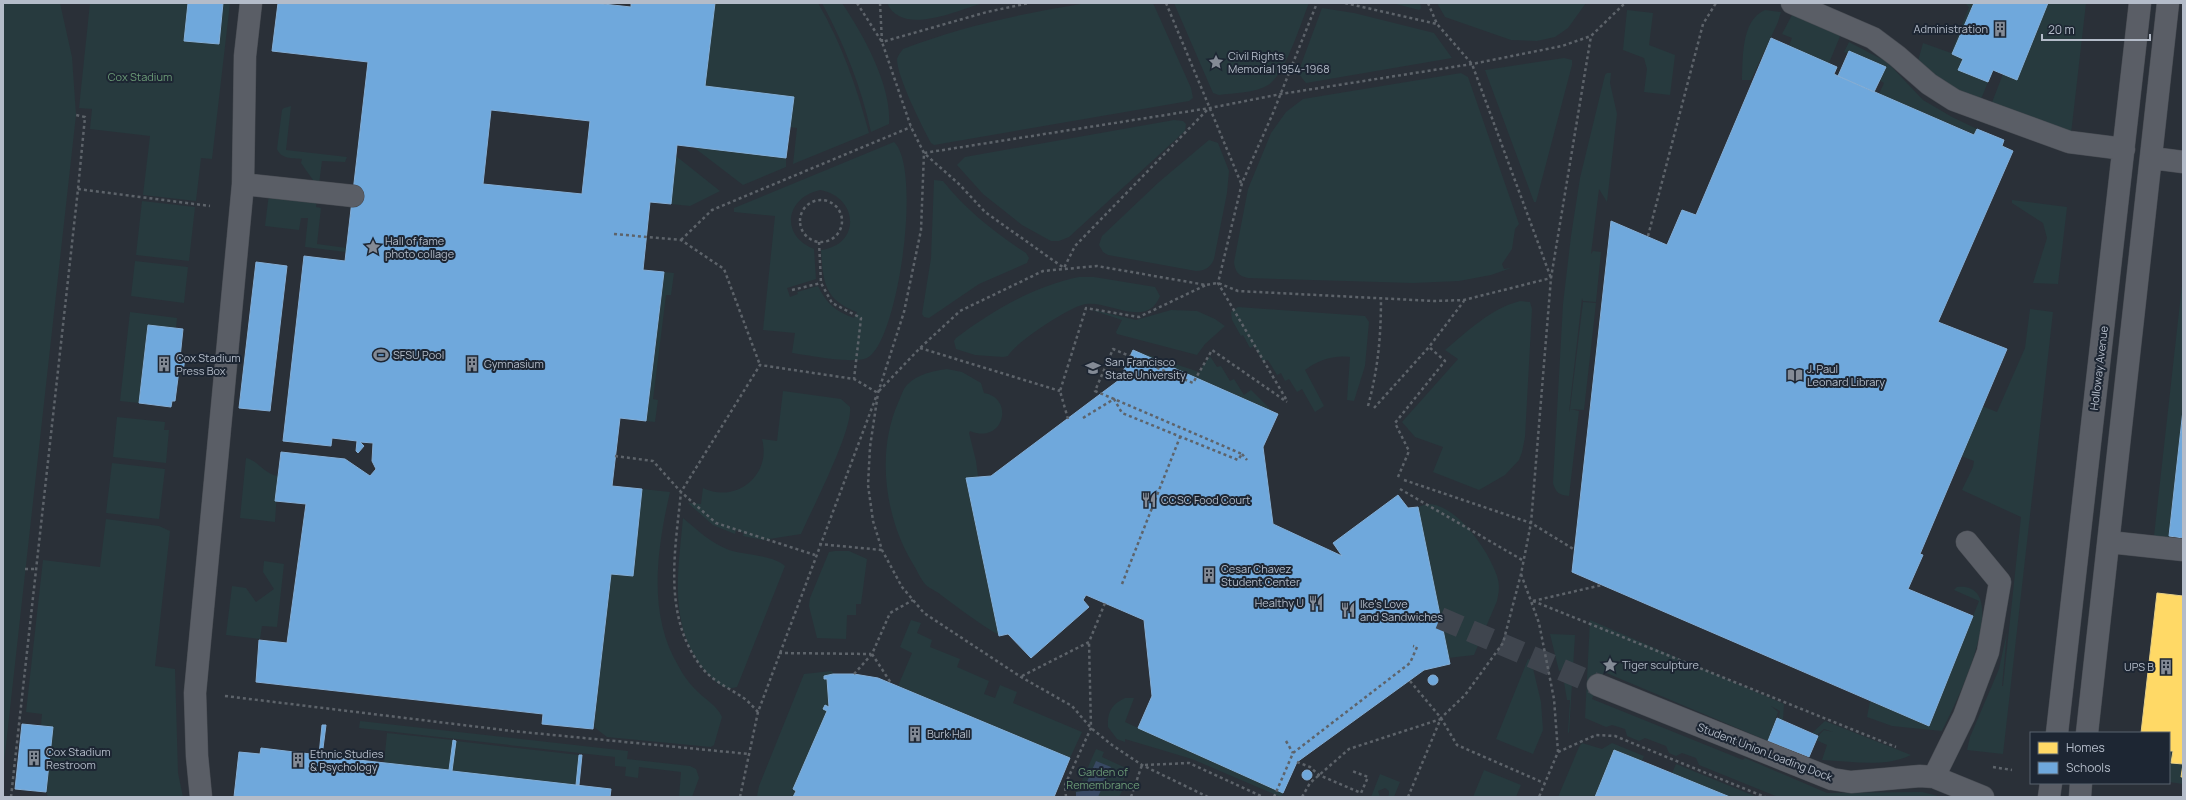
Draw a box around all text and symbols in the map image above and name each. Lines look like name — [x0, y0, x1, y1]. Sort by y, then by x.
scale bar — [2042, 16, 2150, 42]
building icon: Administration — [1991, 20, 2009, 38]
place label: Administration — [1913, 21, 1988, 36]
text: 20 m — [2048, 21, 2075, 38]
place label: Civil Rights Memorial 1954-1968 — [1228, 48, 1330, 76]
place icon: Civil Rights Memorial 1954-1968 — [1207, 53, 1225, 71]
park label: Cox Stadium — [108, 69, 172, 84]
place label: Hall of fame photo collage — [385, 233, 455, 261]
place icon: Hall of fame photo collage — [364, 238, 382, 256]
street label: Holloway Avenue — [2086, 324, 2111, 411]
sports icon: SFSU Pool — [372, 346, 390, 364]
place label: SFSU Pool — [393, 347, 444, 362]
place label: Cox Stadium Press Box — [176, 350, 241, 378]
place label: San Francisco State University — [1105, 354, 1186, 382]
building icon: Cox Stadium Press Box — [155, 355, 173, 373]
building icon: Gymnasium — [463, 355, 481, 373]
place label: Gymnasium — [484, 356, 544, 371]
school or university icon: San Francisco State University — [1084, 359, 1102, 377]
place label: J. Paul Leonard Library — [1807, 361, 1885, 389]
library icon: J. Paul Leonard Library — [1786, 366, 1804, 384]
restaurant icon: CCSC Food Court — [1140, 491, 1158, 509]
place label: CCSC Food Court — [1161, 492, 1250, 507]
place label: Cesar Chavez Student Center — [1221, 561, 1300, 589]
building icon: Cesar Chavez Student Center — [1200, 566, 1218, 584]
restaurant icon: Healthy U — [1307, 594, 1325, 612]
place label: Healthy U — [1255, 595, 1304, 610]
place label: Ike's Love and Sandwiches — [1360, 596, 1443, 624]
restaurant icon: Ike's Love and Sandwiches — [1339, 601, 1357, 619]
place icon: Tiger sculpture — [1601, 656, 1619, 674]
place label: Tiger sculpture — [1622, 657, 1700, 672]
building icon: UPS B — [2157, 658, 2175, 676]
place label: UPS B — [2124, 659, 2154, 674]
street label: Student Union Loading Dock — [1695, 719, 1835, 784]
building icon: Burk Hall — [906, 725, 924, 743]
place label: Burk Hall — [927, 726, 971, 741]
legend — [2030, 732, 2170, 784]
text: Homes — [2066, 739, 2105, 756]
place label: Cox Stadium Restroom — [46, 744, 111, 772]
place label: Ethnic Studies & Psychology — [310, 746, 384, 774]
building icon: Cox Stadium Restroom — [25, 749, 43, 767]
building icon: Ethnic Studies & Psychology — [289, 751, 307, 769]
text: Schools — [2066, 759, 2110, 776]
park label: Garden of Remembrance — [1066, 764, 1140, 792]

